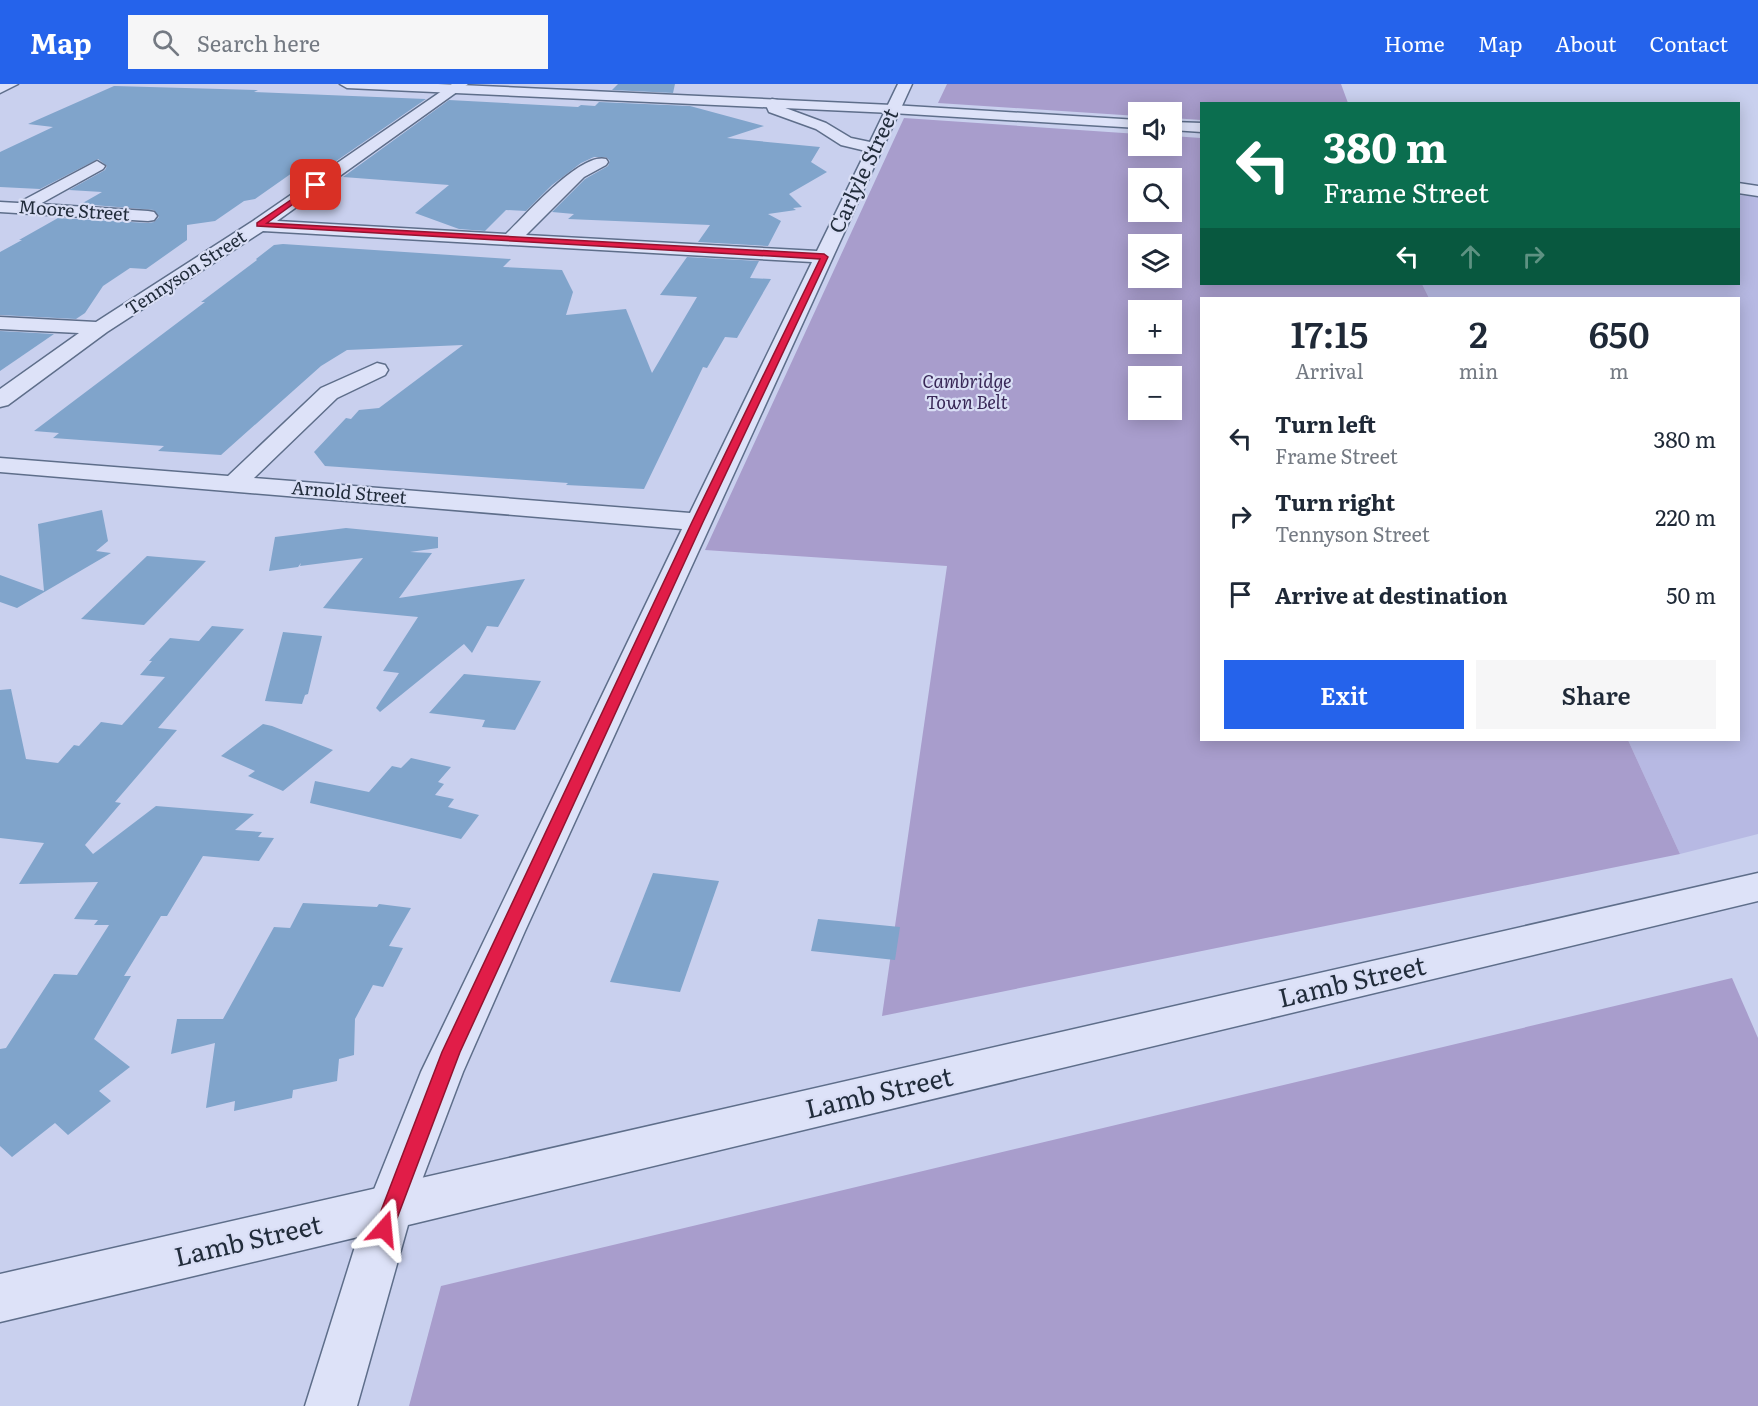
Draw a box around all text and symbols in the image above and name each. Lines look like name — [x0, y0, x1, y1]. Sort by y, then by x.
search box — [128, 15, 548, 69]
text: Map — [30, 21, 92, 63]
icon: search — [149, 26, 182, 59]
text: Search here — [197, 26, 320, 59]
text: Home — [1384, 27, 1445, 58]
text: Map — [1478, 27, 1522, 58]
text: About — [1555, 27, 1617, 58]
text: Contact — [1650, 27, 1728, 58]
street label: Carlyle Street — [819, 102, 905, 238]
map controls — [1128, 102, 1182, 420]
button: sound — [1128, 102, 1182, 156]
text: 380 m — [1323, 114, 1447, 176]
icon: left — [1224, 126, 1302, 204]
pin — [290, 159, 341, 210]
icon: arrive — [299, 168, 332, 201]
button: search — [1128, 168, 1182, 222]
text: Frame Street — [1323, 171, 1489, 211]
street label: Moore Street — [18, 192, 131, 227]
street label: Tennyson Street — [119, 222, 252, 321]
button: layers — [1128, 234, 1182, 288]
icon: left — [1391, 240, 1424, 273]
icon: ahead — [1454, 240, 1487, 273]
icon: right — [1517, 240, 1550, 273]
button: + — [1128, 300, 1182, 354]
text: 17:15 — [1290, 306, 1368, 359]
text: 2 — [1469, 306, 1488, 359]
text: 650 — [1589, 306, 1650, 359]
text: Arrival — [1295, 355, 1364, 385]
text: min — [1459, 355, 1498, 385]
text: m — [1609, 355, 1629, 385]
button: − — [1128, 366, 1182, 420]
park label: Cambridge Town Belt — [922, 367, 1012, 415]
text: Turn left — [1275, 407, 1376, 440]
icon: left — [1224, 422, 1257, 455]
text: 380 m — [1653, 422, 1716, 455]
text: Frame Street — [1275, 440, 1398, 470]
street label: Arnold Street — [290, 473, 409, 510]
text: Turn right — [1275, 485, 1395, 518]
icon: right — [1224, 500, 1257, 533]
text: 220 m — [1655, 500, 1716, 533]
text: Tennyson Street — [1275, 518, 1430, 548]
icon: arrive — [1224, 578, 1257, 611]
text: Arrive at destination — [1275, 578, 1508, 611]
text: 50 m — [1666, 578, 1716, 611]
button: Exit — [1224, 660, 1464, 729]
button: Share — [1476, 660, 1716, 729]
street label: Lamb Street — [1274, 944, 1429, 1015]
street label: Lamb Street — [801, 1055, 956, 1126]
position arrow — [352, 1197, 416, 1261]
street label: Lamb Street — [170, 1203, 325, 1274]

